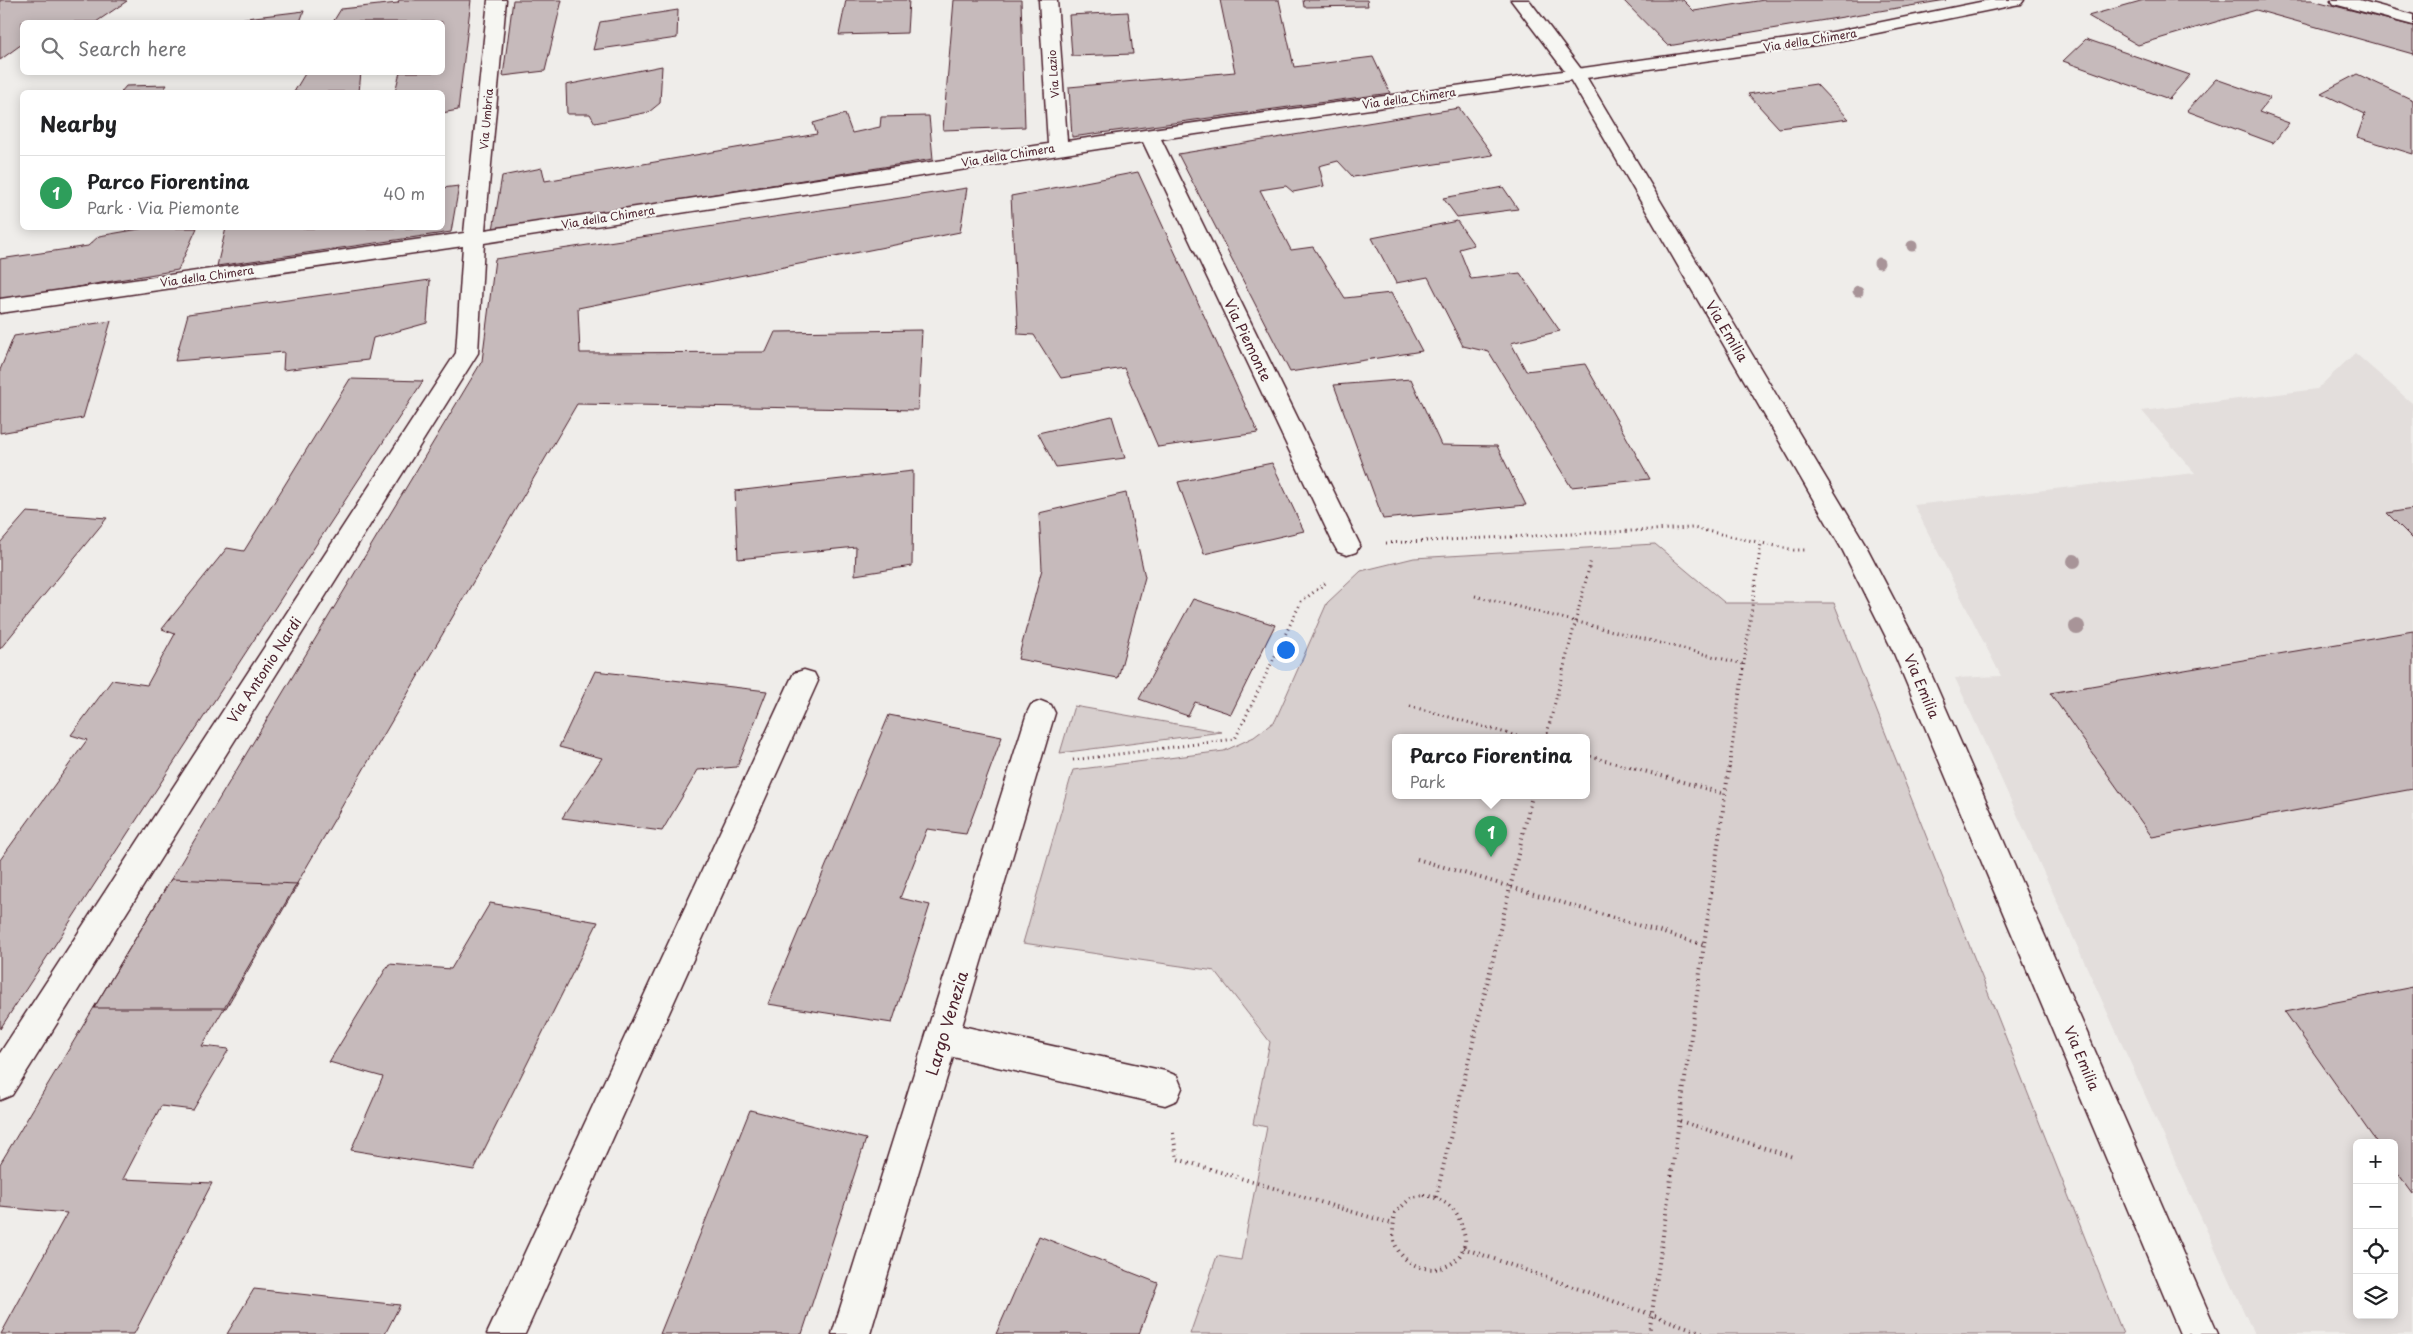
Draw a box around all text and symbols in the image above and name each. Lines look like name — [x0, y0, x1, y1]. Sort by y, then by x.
search box — [20, 20, 445, 75]
street label: Via della Chimera — [1762, 24, 1858, 56]
icon: search — [38, 34, 66, 62]
text: Search here — [78, 34, 187, 62]
street label: Via Lazio — [1043, 49, 1063, 99]
street label: Via della Chimera — [1361, 83, 1457, 113]
street label: Via Umbria — [475, 87, 497, 150]
text: Nearby — [40, 107, 117, 139]
street label: Via della Chimera — [960, 139, 1056, 171]
text: Parco Fiorentina — [87, 167, 250, 195]
text: 1 — [52, 181, 60, 205]
text: 40 m — [383, 181, 425, 205]
text: Park · Via Piemonte — [87, 195, 239, 219]
street label: Via della Chimera — [560, 201, 656, 233]
street label: Via della Chimera — [159, 261, 255, 291]
street label: Via Piemonte — [1219, 295, 1277, 385]
street label: Via Emilia — [1700, 296, 1754, 366]
street label: Via Antonio Nardi — [222, 613, 306, 727]
your location — [1273, 637, 1299, 663]
street label: Via Emilia — [1899, 650, 1945, 722]
popup — [1392, 734, 1590, 799]
text: Parco Fiorentina — [1410, 741, 1572, 769]
text: Park — [1410, 769, 1445, 793]
pin: 1 — [1475, 816, 1507, 857]
street label: Largo Venezia — [919, 968, 973, 1078]
street label: Via Emilia — [2059, 1022, 2105, 1094]
map controls — [2353, 1139, 2398, 1319]
button: + — [2353, 1139, 2398, 1184]
button: − — [2353, 1184, 2398, 1229]
button: locate — [2353, 1229, 2398, 1274]
button: layers — [2353, 1274, 2398, 1319]

